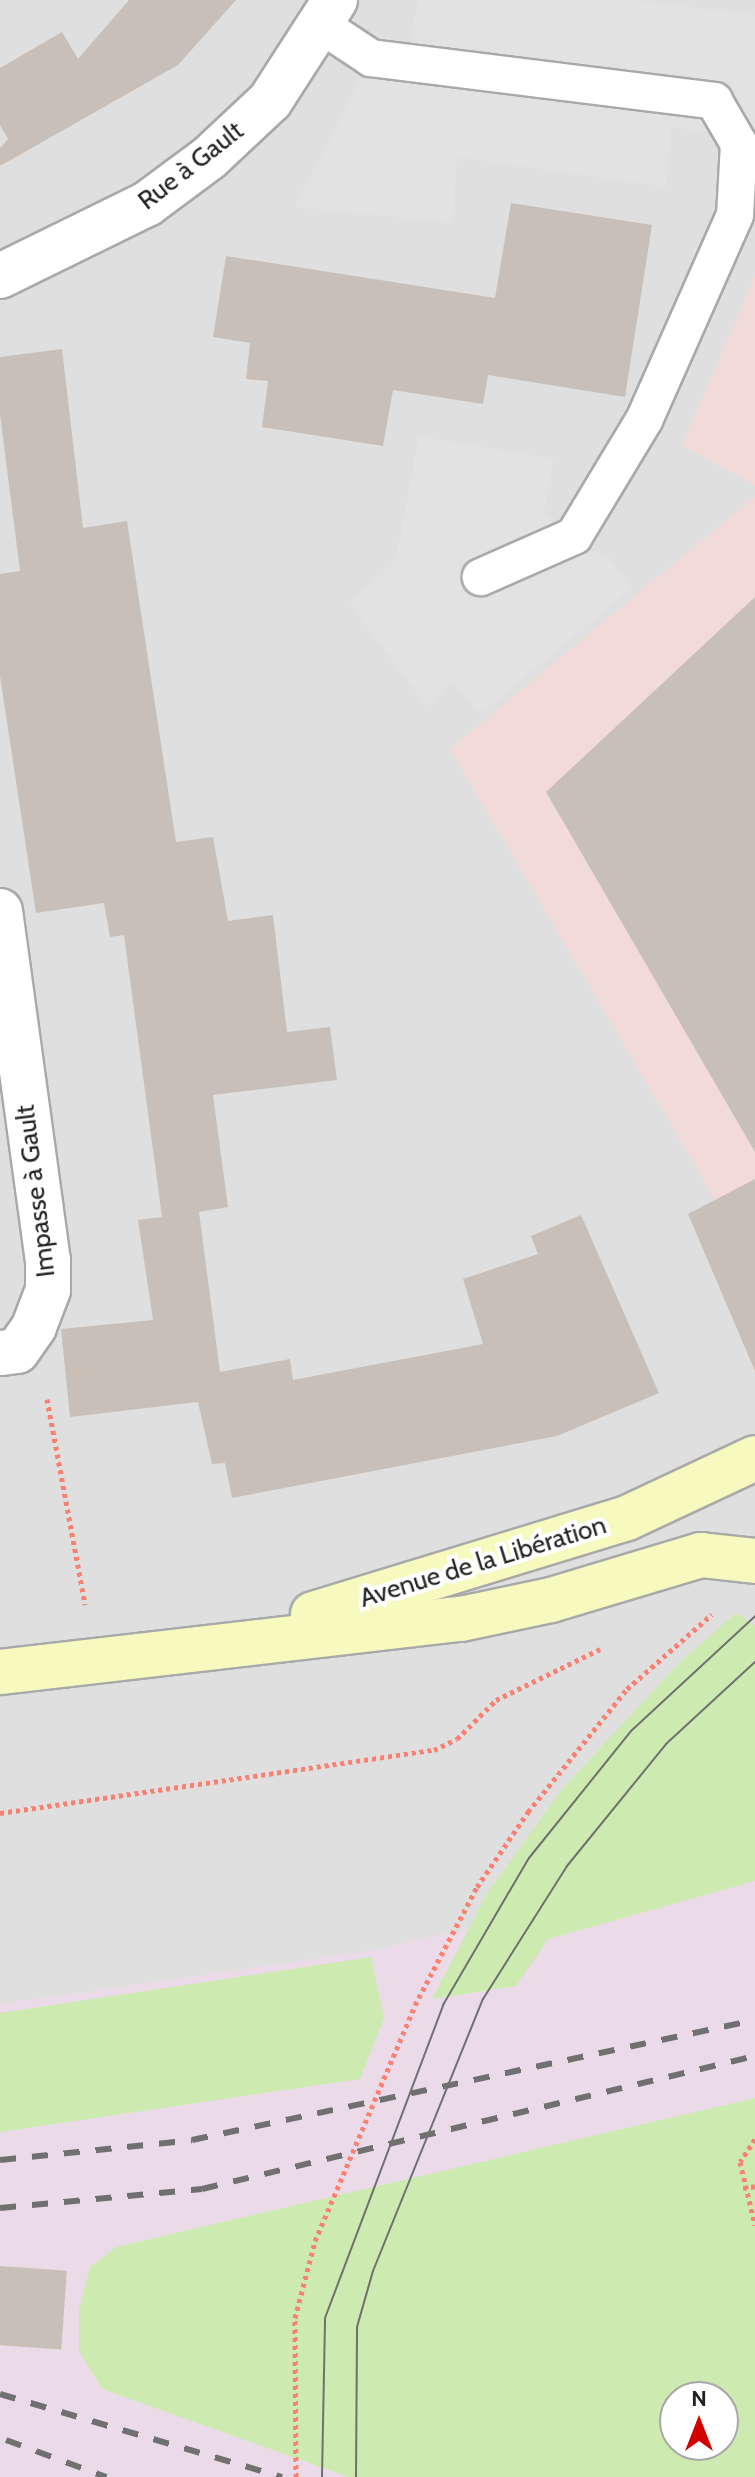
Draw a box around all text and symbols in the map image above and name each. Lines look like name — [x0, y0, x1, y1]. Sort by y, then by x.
street label: Rue à Gault — [132, 115, 250, 217]
street label: Impasse à Gault — [10, 1103, 62, 1279]
street label: Avenue de la Libération — [356, 1510, 610, 1614]
north arrow — [659, 2381, 739, 2461]
text: N — [691, 2385, 707, 2412]

